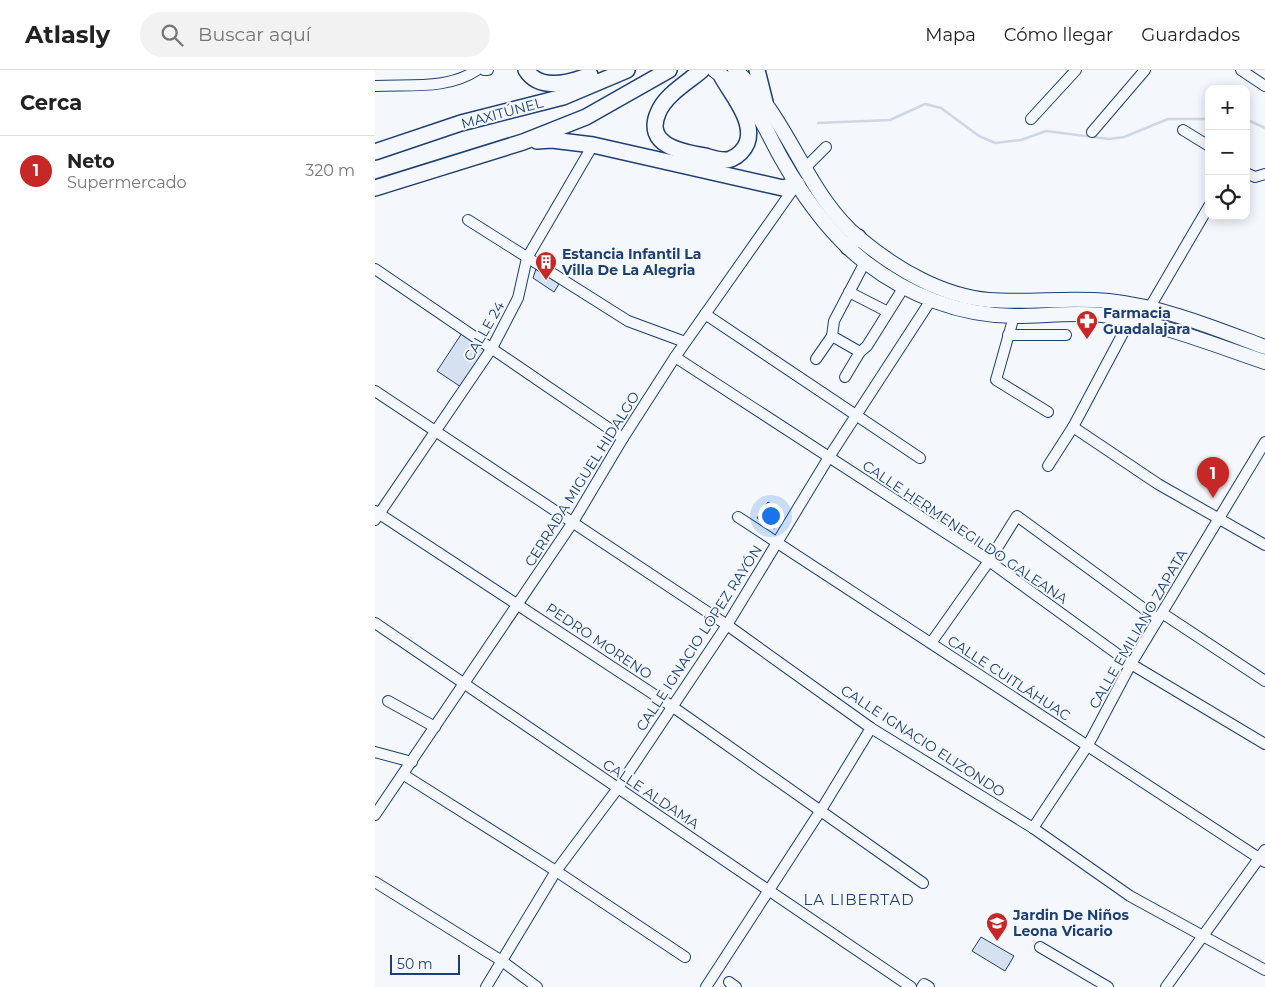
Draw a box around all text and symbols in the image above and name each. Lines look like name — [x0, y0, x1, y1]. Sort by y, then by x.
search box — [140, 12, 490, 57]
text: Atlasly — [25, 20, 110, 49]
icon: search — [158, 21, 186, 49]
text: Buscar aquí — [198, 23, 311, 46]
text: Mapa — [925, 24, 976, 46]
text: Cómo llegar — [1004, 24, 1113, 46]
text: Guardados — [1141, 24, 1240, 46]
map controls — [1205, 85, 1250, 220]
button: + — [1205, 85, 1250, 130]
text: Cerca — [20, 90, 82, 115]
street label: MAXITÚNEL — [459, 93, 546, 133]
button: − — [1205, 130, 1250, 175]
text: Neto — [67, 150, 115, 173]
text: 1 — [33, 161, 39, 180]
text: 320 m — [305, 161, 355, 180]
text: Supermercado — [67, 173, 187, 192]
button: locate — [1205, 175, 1250, 220]
place label: Estancia Infantil La Villa De La Alegria — [561, 245, 702, 279]
building icon: Estancia Infantil La Villa De La Alegria — [534, 250, 558, 281]
street label: CALLE 24 — [460, 297, 509, 364]
place label: Farmacia Guadalajara — [1103, 304, 1190, 338]
pharmacy icon: Farmacia Guadalajara — [1075, 309, 1099, 340]
street label: CERRADA MIGUEL HIDALGO — [521, 388, 644, 570]
street label: CALLE HERMENEGILDO GALEANA — [859, 456, 1072, 608]
pin: 1 — [1197, 457, 1229, 498]
your location — [758, 503, 784, 529]
street label: CALLE IGNACIO LÓPEZ RAYÓN — [632, 542, 766, 734]
street label: CALLE EMILIANO ZAPATA — [1085, 545, 1192, 712]
street label: PEDRO MORENO — [543, 599, 656, 683]
street label: CALLE CUITLÁHUAC — [944, 632, 1074, 724]
street label: CALLE IGNACIO ELIZONDO — [837, 681, 1009, 801]
street label: CALLE ALDAMA — [599, 755, 703, 833]
district label: LA LIBERTAD — [803, 890, 915, 909]
place label: Jardin De Niños Leona Vicario — [1012, 906, 1129, 940]
school or university icon: Jardin De Niños Leona Vicario — [985, 911, 1009, 942]
scale bar — [390, 952, 460, 975]
text: 50 m — [397, 955, 433, 973]

